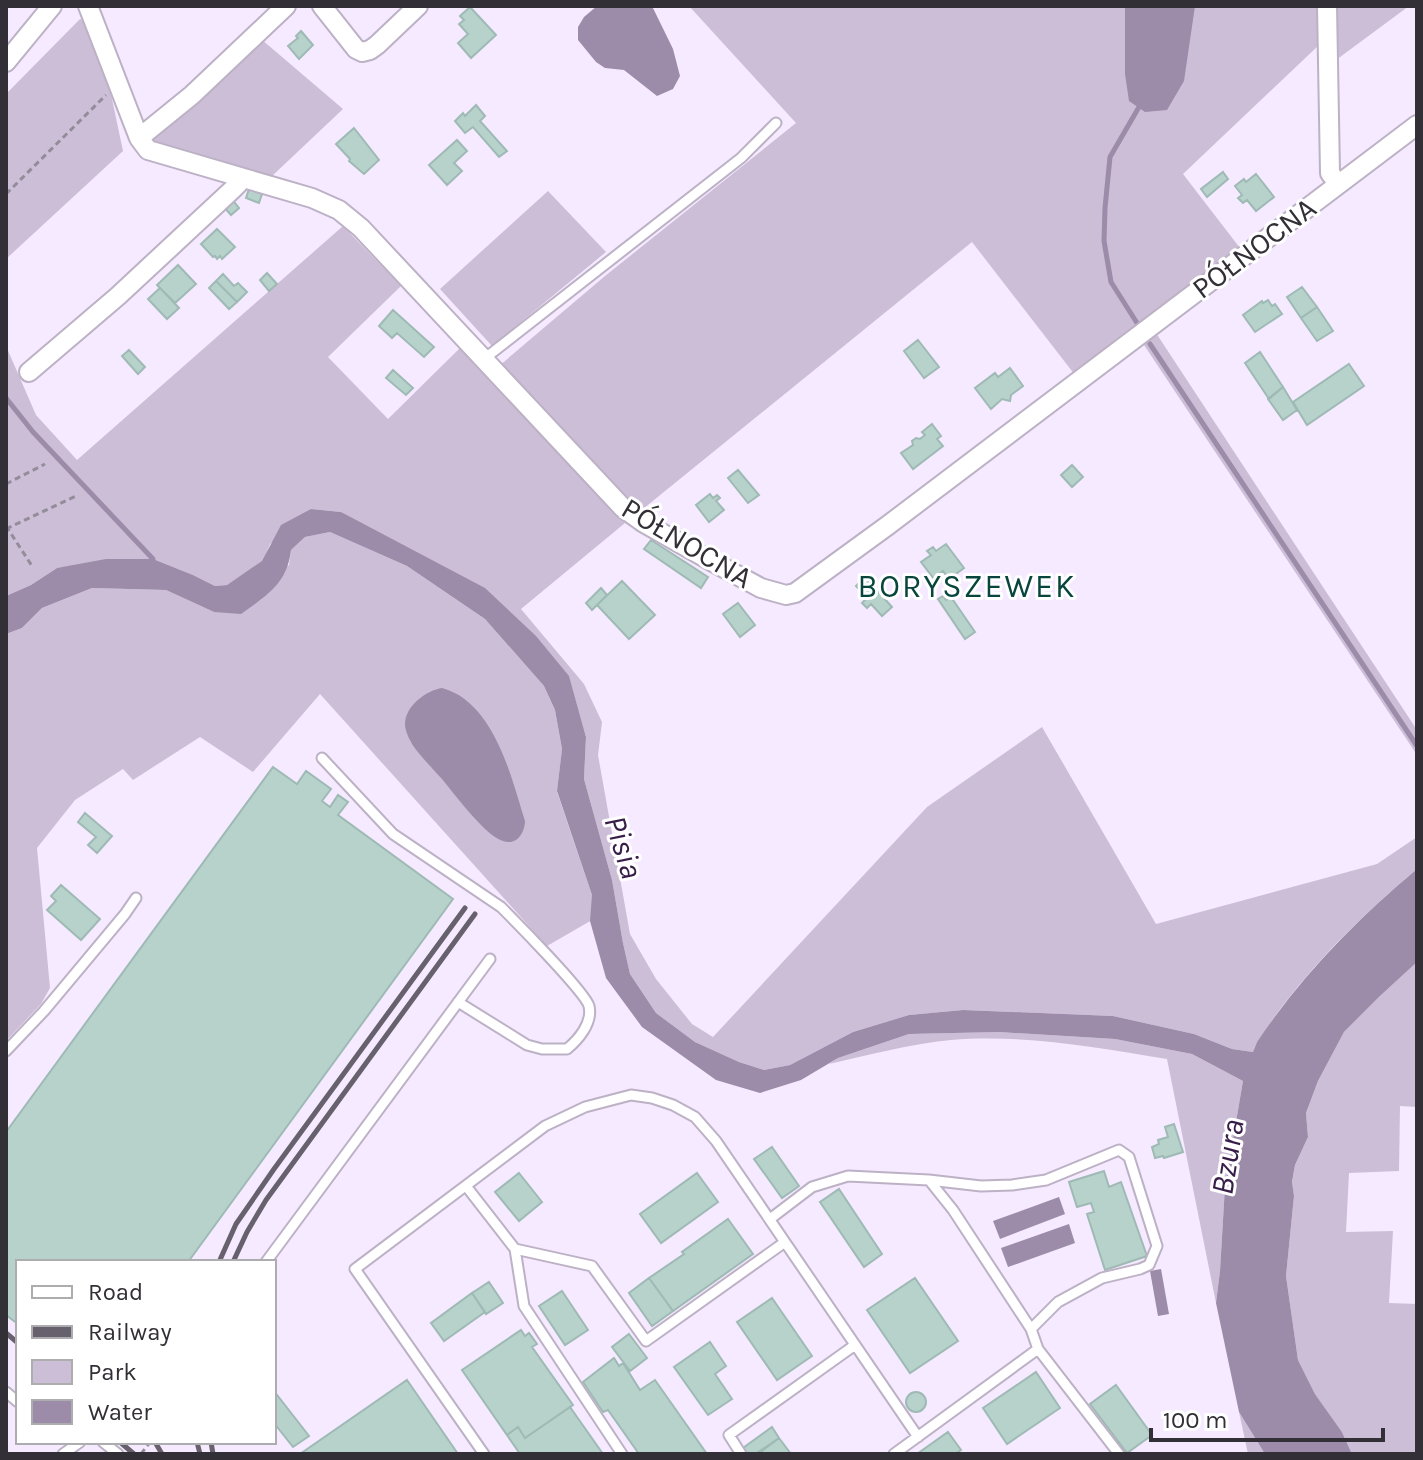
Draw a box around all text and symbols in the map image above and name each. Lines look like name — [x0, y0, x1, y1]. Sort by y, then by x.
street label: PÓŁNOCNA — [1185, 190, 1323, 306]
street label: PÓŁNOCNA — [615, 490, 759, 596]
district label: BORYSZEWEK — [857, 568, 1077, 605]
water label: Pisia — [596, 811, 651, 883]
water label: Bzura — [1203, 1117, 1252, 1198]
legend — [16, 1260, 276, 1444]
text: Road — [88, 1278, 143, 1306]
text: Railway — [88, 1318, 172, 1346]
text: Park — [88, 1358, 137, 1386]
scale bar — [1151, 1392, 1383, 1442]
text: Water — [88, 1398, 152, 1426]
text: 100 m — [1163, 1406, 1228, 1434]

